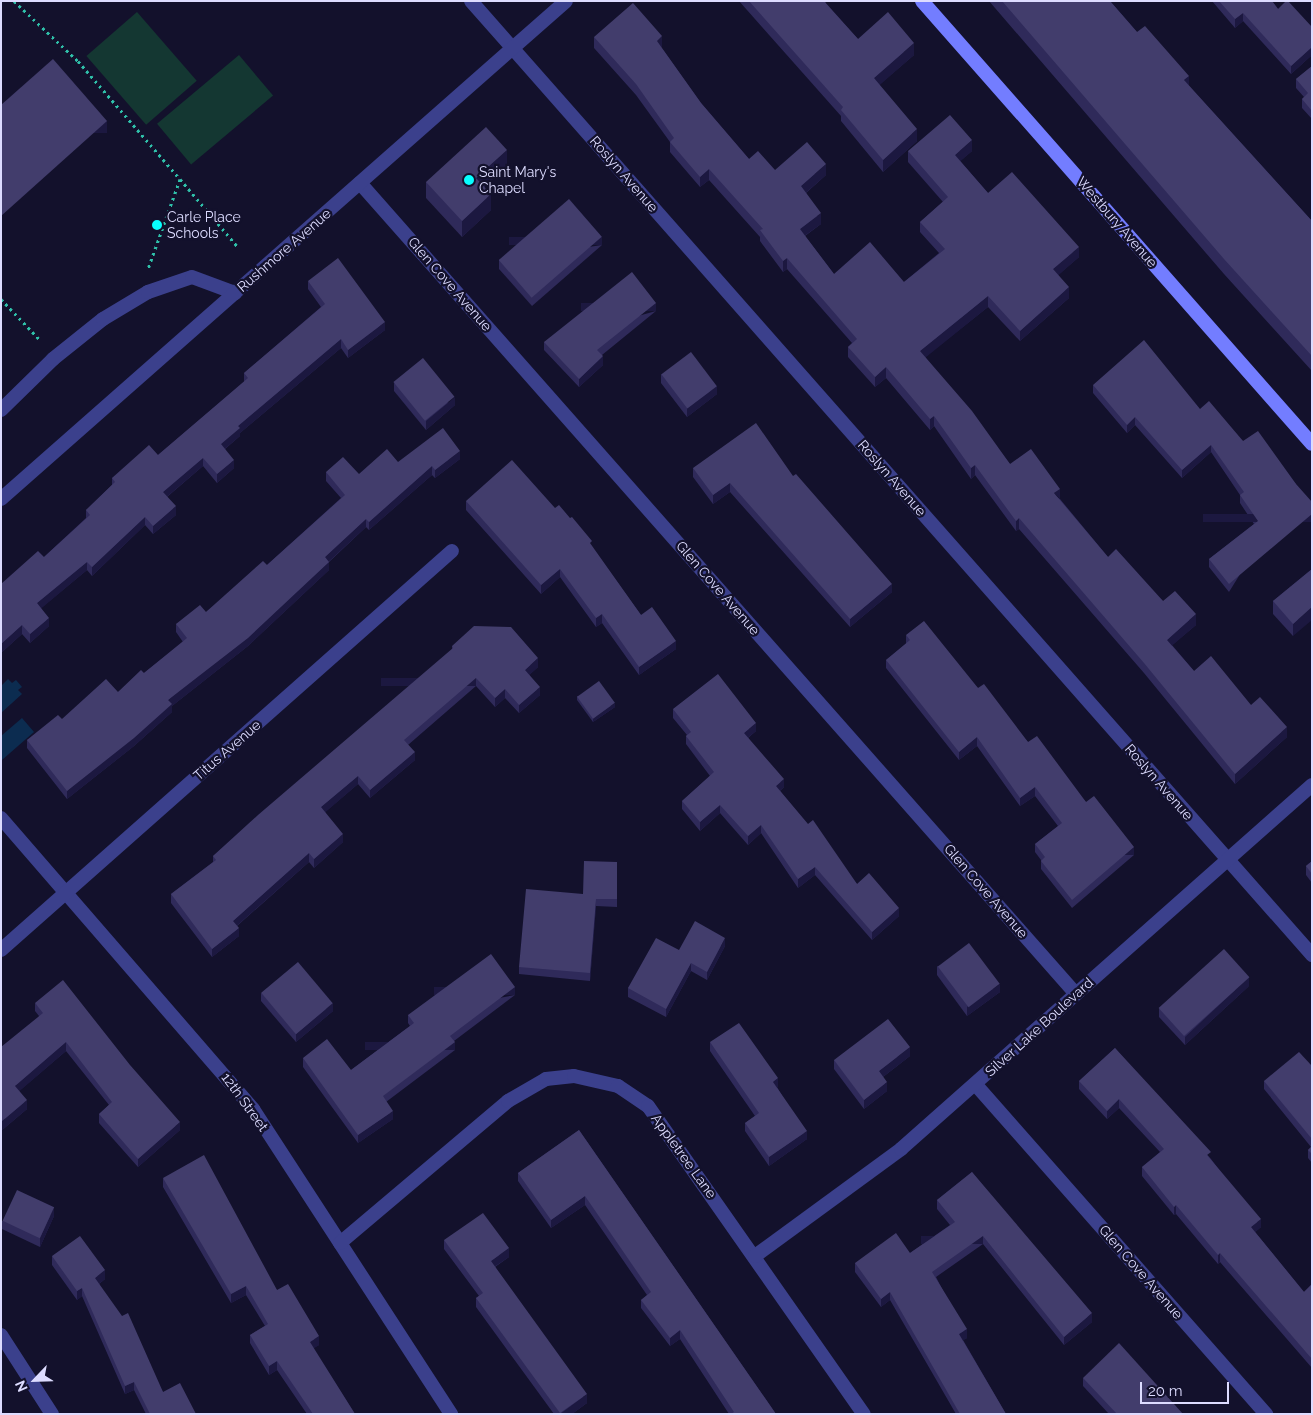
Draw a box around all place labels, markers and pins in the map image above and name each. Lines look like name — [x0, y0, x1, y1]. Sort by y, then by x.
place label: Saint Mary's Chapel — [479, 164, 556, 196]
marker: Saint Mary's Chapel — [463, 174, 475, 186]
place label: Carle Place Schools — [167, 209, 241, 242]
marker: Carle Place Schools — [151, 219, 163, 231]

